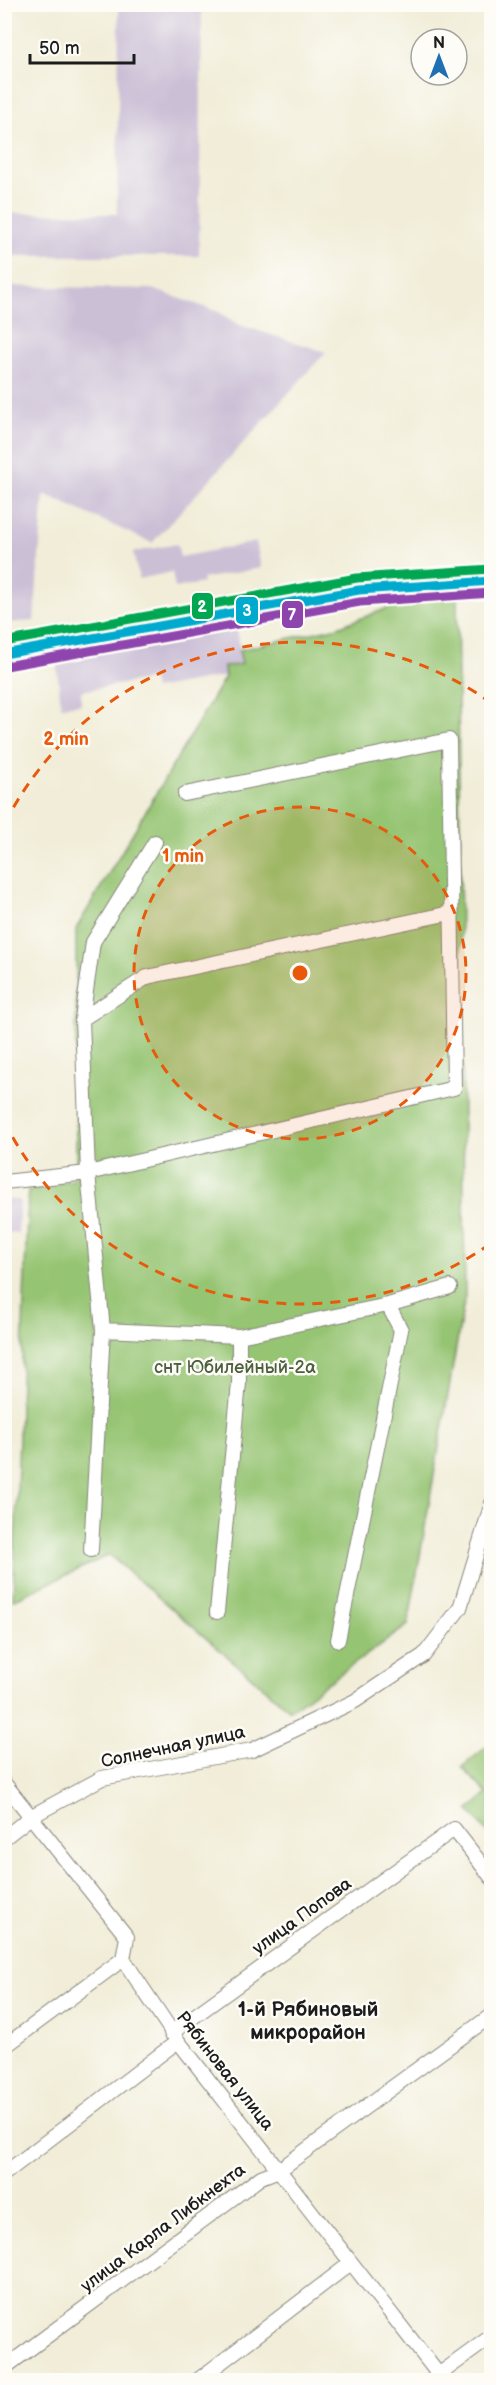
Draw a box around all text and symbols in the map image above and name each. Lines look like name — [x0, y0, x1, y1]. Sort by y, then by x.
scale bar — [30, 27, 134, 65]
north arrow — [409, 27, 469, 87]
text: N — [433, 34, 445, 53]
text: 50 m — [39, 38, 80, 59]
line badge: 2 — [191, 592, 214, 620]
line badge: 3 — [235, 596, 259, 625]
text: 2 — [197, 598, 207, 617]
line badge: 7 — [281, 600, 304, 629]
text: 3 — [242, 602, 252, 621]
text: 7 — [288, 606, 297, 625]
text: 2 min — [43, 729, 89, 750]
text: 1 min — [162, 846, 204, 867]
centre of rings — [290, 963, 310, 983]
park label: снт Юбилейный-2а — [154, 1357, 316, 1378]
street label: Солнечная улица — [99, 1721, 247, 1773]
street label: улица Попова — [248, 1873, 356, 1959]
district label: 1-й Рябиновый микрорайон — [238, 1998, 378, 2045]
street label: Рябиновая улица — [172, 2007, 278, 2135]
street label: улица Карла Либкнехта — [77, 2159, 250, 2297]

